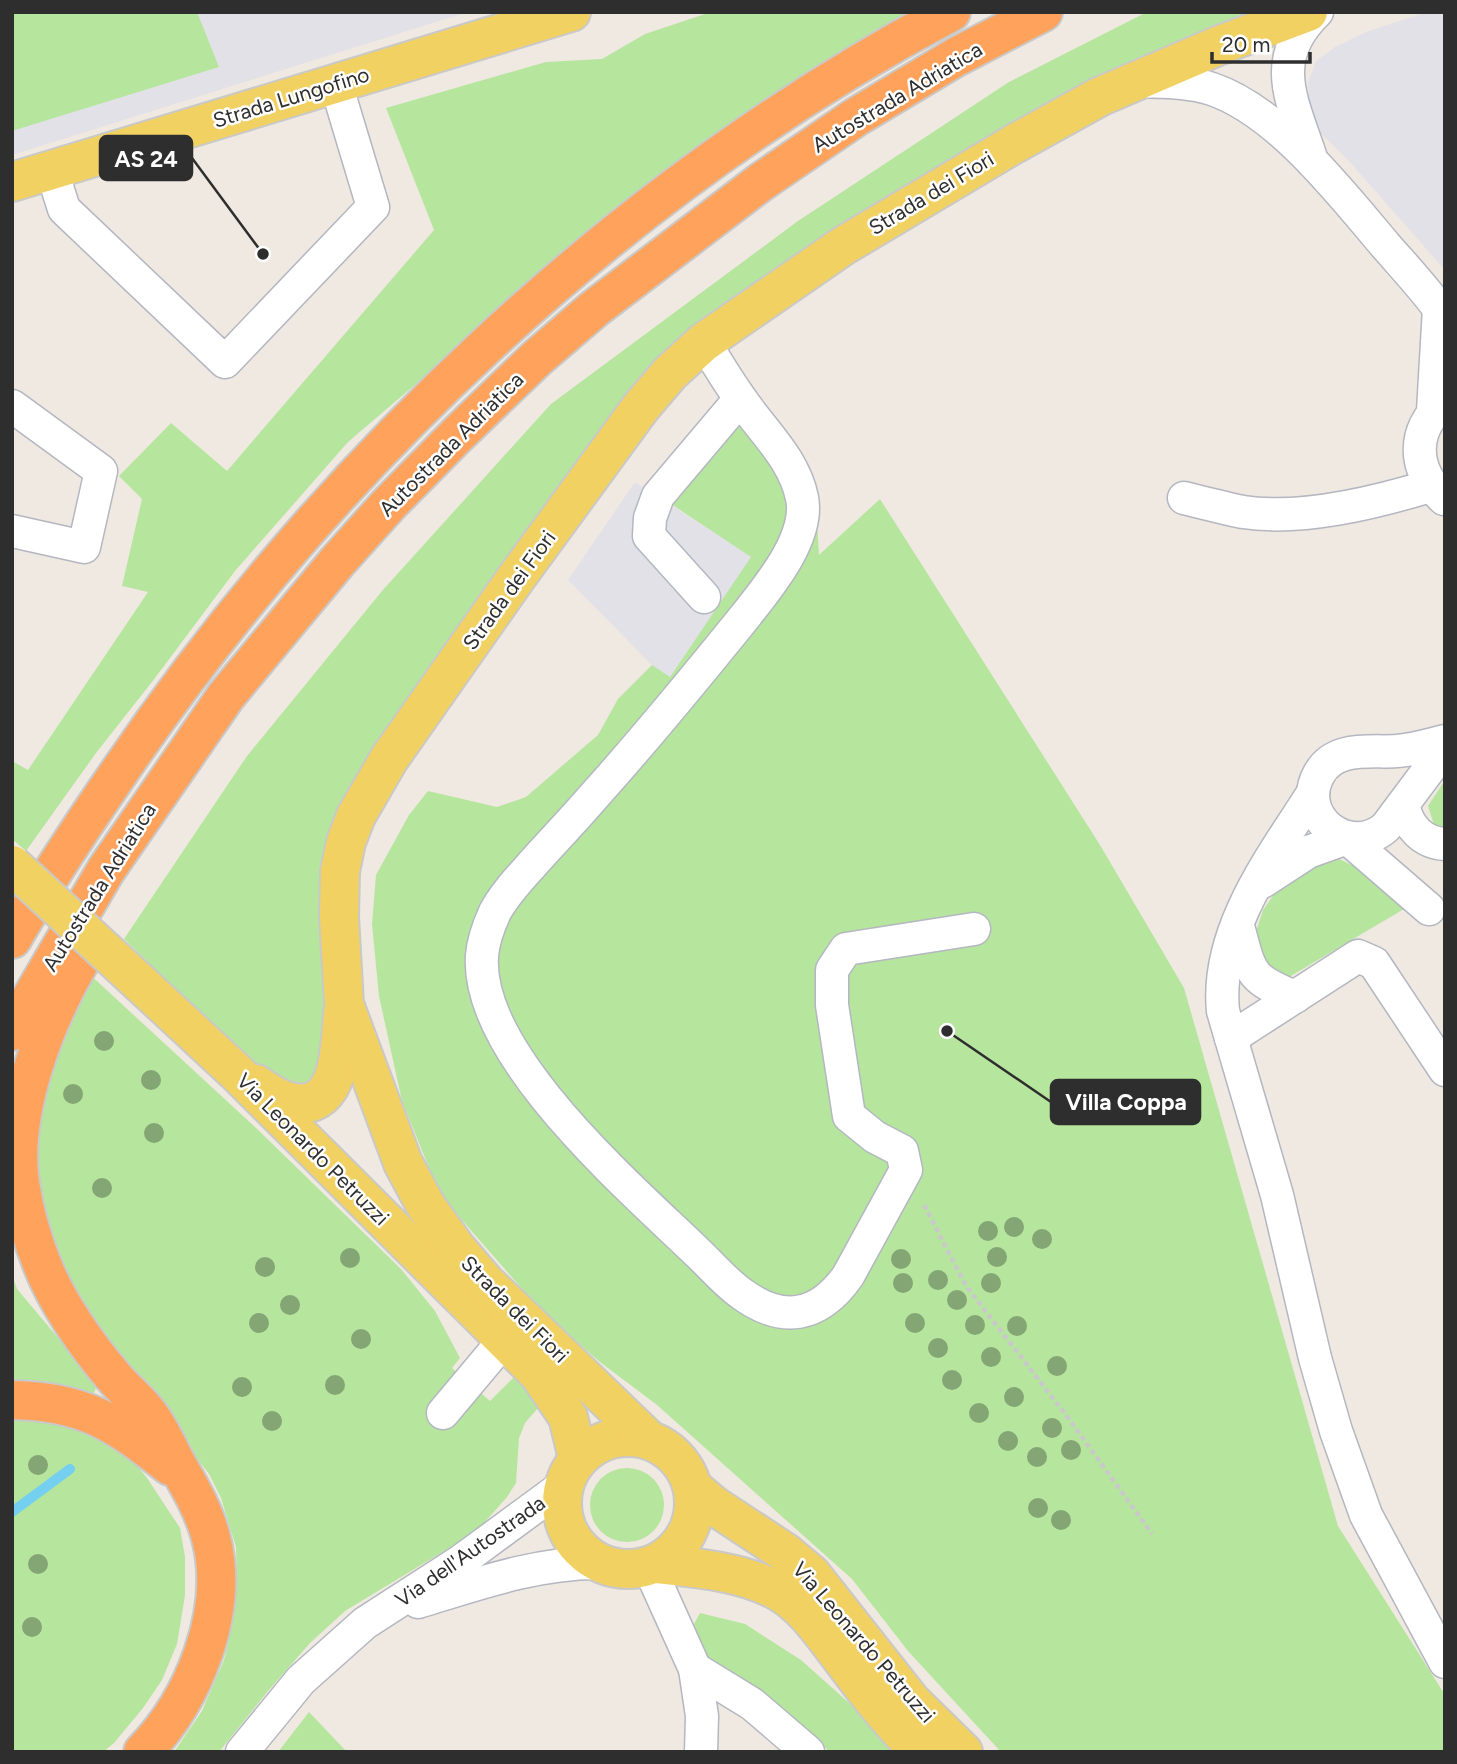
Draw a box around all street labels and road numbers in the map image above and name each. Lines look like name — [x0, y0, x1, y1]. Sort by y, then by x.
street label: Autostrada Adriatica — [808, 36, 986, 158]
street label: Strada Lungofino — [210, 61, 372, 133]
street label: Strada dei Fiori — [864, 146, 998, 240]
street label: Autostrada Adriatica — [374, 367, 528, 521]
street label: Strada dei Fiori — [457, 526, 561, 654]
street label: Autostrada Adriatica — [37, 798, 161, 976]
street label: Via Leonardo Petruzzi — [232, 1068, 394, 1230]
street label: Strada dei Fiori — [456, 1250, 574, 1368]
street label: Via dell'Autostrada — [390, 1490, 550, 1612]
street label: Via Leonardo Petruzzi — [787, 1557, 941, 1727]

